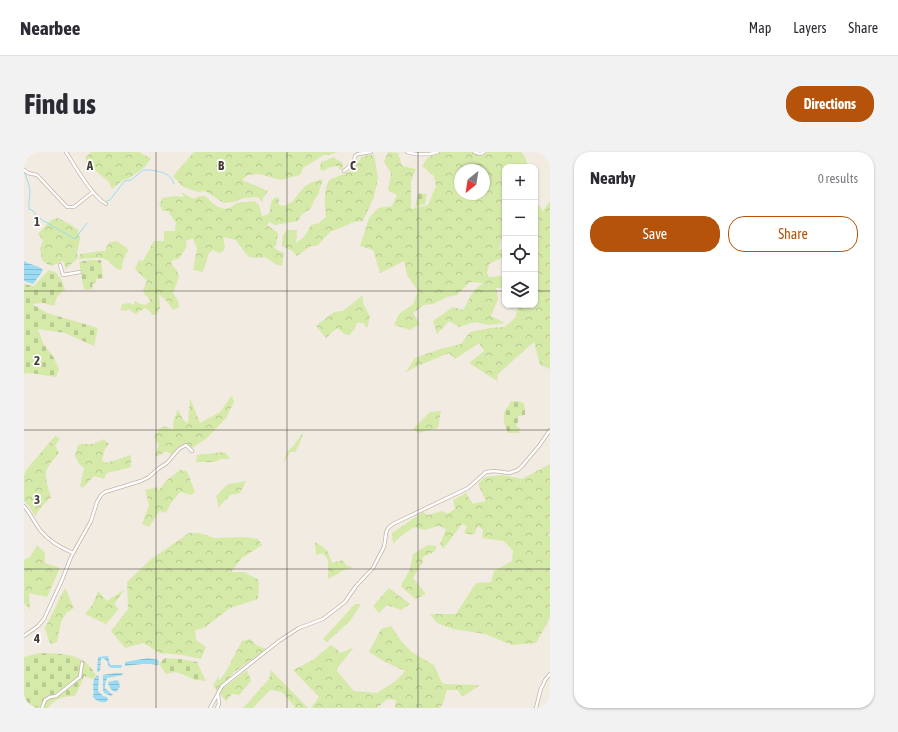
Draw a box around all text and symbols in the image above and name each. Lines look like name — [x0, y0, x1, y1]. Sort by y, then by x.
text: Nearbee — [20, 17, 80, 39]
text: Map — [749, 20, 771, 36]
text: Layers — [793, 20, 826, 36]
text: Share — [848, 20, 878, 36]
button: Directions — [786, 86, 874, 122]
text: Find us — [24, 88, 96, 120]
text: A — [86, 158, 94, 173]
text: B — [218, 158, 225, 173]
text: C — [350, 158, 356, 173]
north arrow — [454, 164, 490, 200]
map controls — [502, 164, 538, 308]
button: + — [502, 164, 538, 200]
text: Nearby — [590, 168, 636, 188]
text: 0 results — [818, 171, 858, 186]
button: − — [502, 200, 538, 236]
text: 1 — [34, 214, 40, 229]
button: Save — [590, 216, 720, 252]
button: Share — [728, 216, 858, 252]
button: locate — [502, 236, 538, 272]
button: layers — [502, 272, 538, 308]
text: 2 — [34, 353, 40, 368]
text: 3 — [34, 492, 40, 507]
text: 4 — [33, 631, 40, 646]

